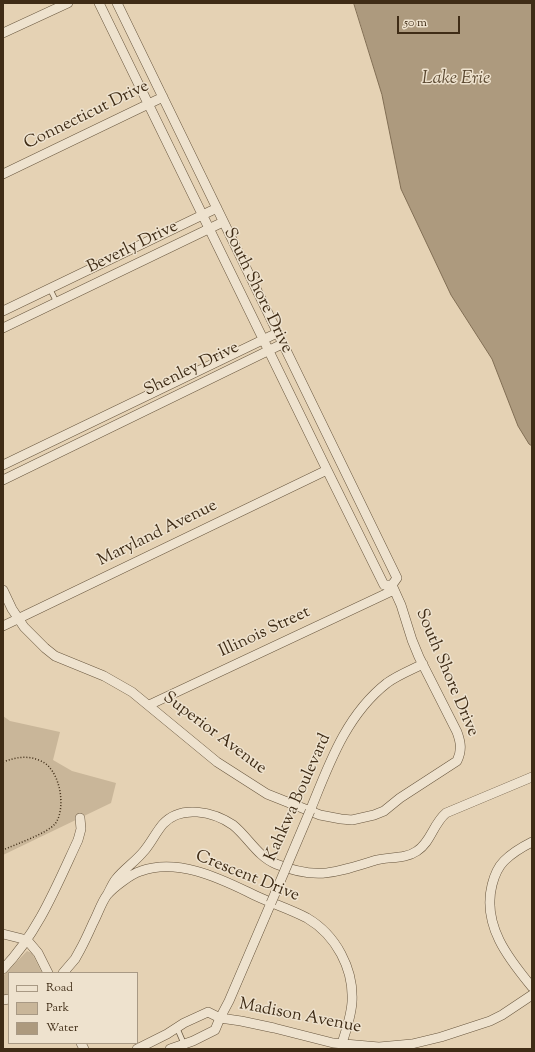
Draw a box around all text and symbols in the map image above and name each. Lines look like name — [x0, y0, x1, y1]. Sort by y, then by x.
scale bar — [399, 8, 462, 34]
text: 50 m — [404, 14, 427, 32]
water label: Lake Erie — [422, 69, 490, 91]
street label: Connecticut Drive — [21, 77, 153, 155]
street label: Beverly Drive — [84, 217, 182, 279]
street label: South Shore Drive — [218, 225, 296, 357]
street label: Shenley Drive — [141, 338, 243, 402]
street label: Maryland Avenue — [95, 496, 221, 572]
street label: Illinois Street — [216, 603, 314, 663]
street label: South Shore Drive — [410, 606, 482, 740]
street label: Superior Avenue — [158, 688, 270, 780]
street label: Kahkwa Boulevard — [262, 731, 336, 865]
street label: Crescent Drive — [192, 847, 302, 907]
legend — [8, 972, 138, 1044]
text: Road — [46, 979, 73, 997]
street label: Madison Avenue — [237, 995, 363, 1039]
text: Park — [46, 999, 69, 1017]
text: Water — [46, 1019, 78, 1037]

